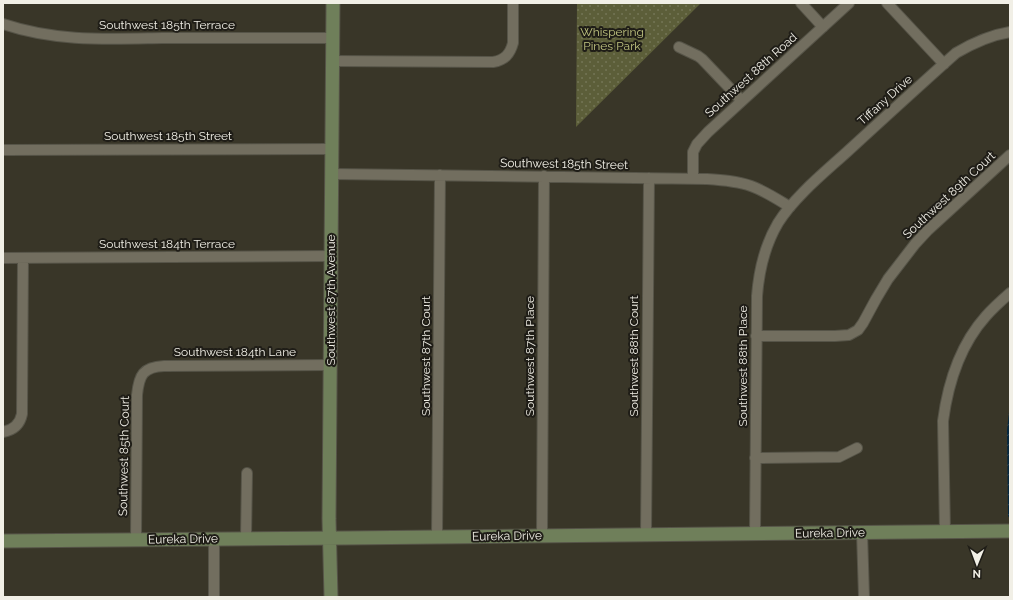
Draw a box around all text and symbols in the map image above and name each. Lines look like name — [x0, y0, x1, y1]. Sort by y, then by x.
street label: Southwest 185th Terrace — [99, 18, 235, 32]
park label: Whispering Pines Park — [580, 25, 644, 53]
street label: Southwest 88th Road — [702, 30, 800, 120]
street label: Tiffany Drive — [855, 72, 915, 128]
street label: Southwest 185th Street — [104, 129, 232, 143]
street label: Southwest 89th Court — [900, 149, 998, 241]
street label: Southwest 185th Street — [500, 156, 628, 172]
street label: Southwest 87th Avenue — [324, 234, 338, 366]
street label: Southwest 184th Terrace — [99, 237, 235, 251]
street label: Southwest 87th Court — [419, 296, 433, 416]
street label: Southwest 87th Place — [523, 296, 537, 416]
street label: Southwest 88th Court — [627, 296, 641, 416]
street label: Southwest 88th Place — [736, 305, 750, 427]
street label: Southwest 184th Lane — [174, 345, 296, 359]
street label: Southwest 85th Court — [116, 396, 132, 516]
street label: Eureka Drive — [795, 525, 865, 541]
street label: Eureka Drive — [472, 528, 542, 544]
street label: Eureka Drive — [148, 531, 218, 547]
north arrow — [957, 544, 997, 584]
text: N — [973, 567, 981, 580]

